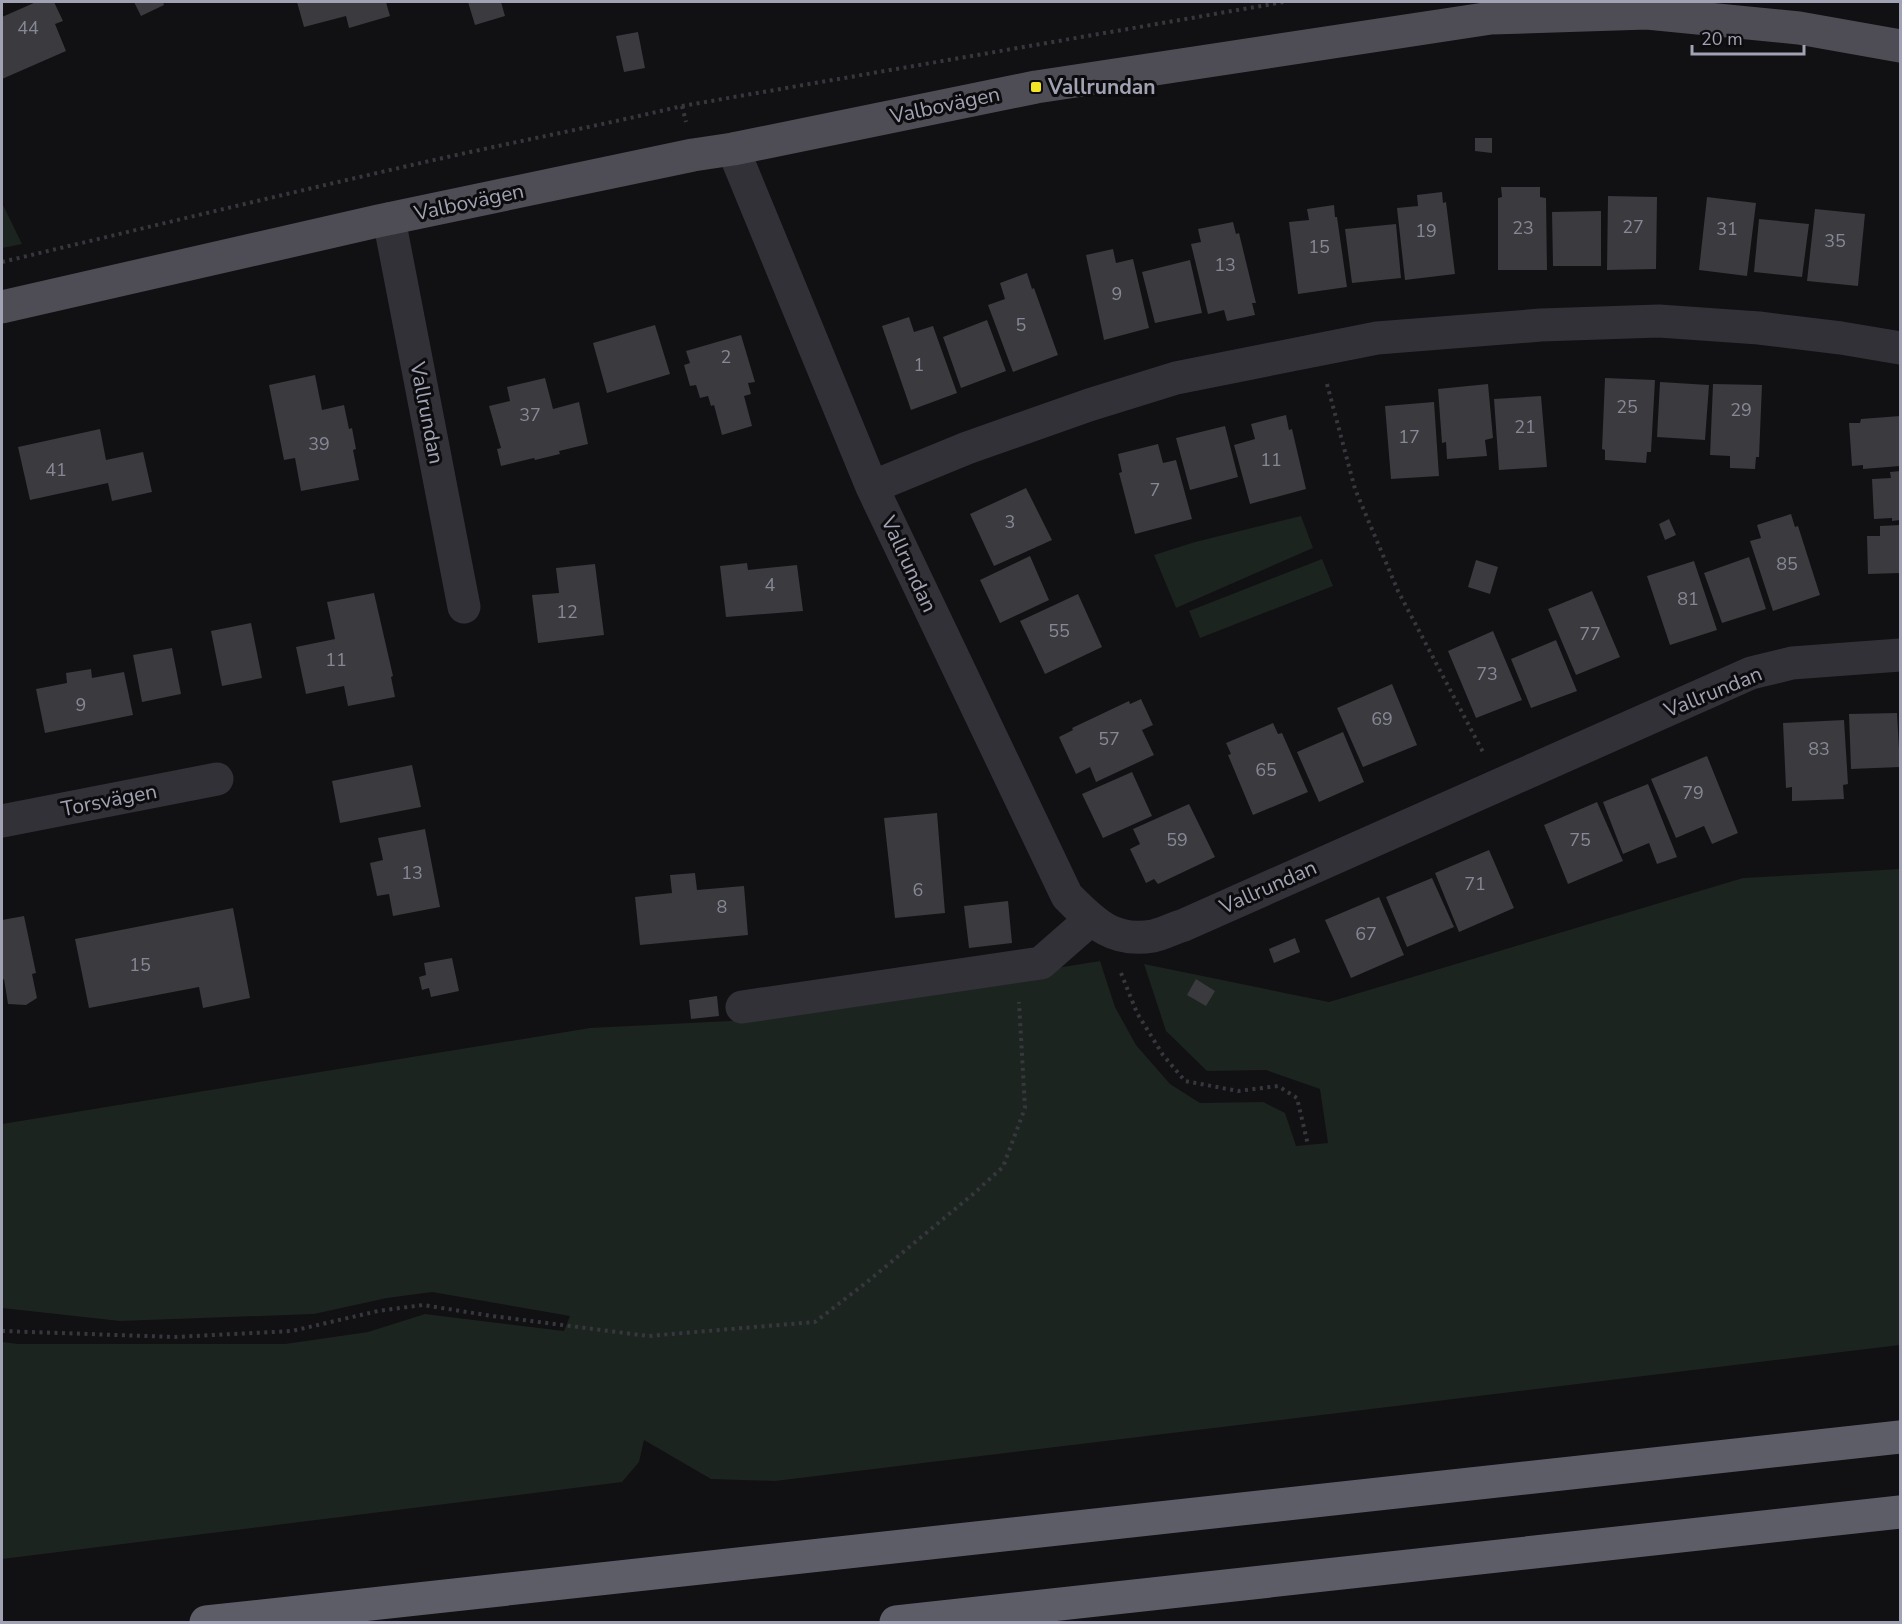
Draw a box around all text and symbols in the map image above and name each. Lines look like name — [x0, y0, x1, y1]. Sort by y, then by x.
house number: 44 — [17, 16, 39, 40]
scale bar — [1692, 18, 1804, 56]
text: 20 m — [1701, 27, 1743, 51]
place label: Vallrundan — [1047, 73, 1156, 101]
street label: Valbovägen — [887, 80, 1002, 130]
marker: Vallrundan — [1029, 80, 1043, 94]
street label: Valbovägen — [411, 177, 526, 227]
house number: 27 — [1622, 215, 1644, 239]
house number: 23 — [1512, 216, 1534, 240]
house number: 31 — [1716, 217, 1738, 241]
house number: 19 — [1415, 219, 1437, 243]
house number: 35 — [1824, 229, 1846, 253]
house number: 15 — [1308, 235, 1330, 259]
house number: 13 — [1214, 253, 1236, 277]
house number: 9 — [1112, 282, 1122, 306]
house number: 5 — [1016, 313, 1026, 337]
house number: 2 — [721, 345, 731, 369]
house number: 1 — [914, 353, 924, 377]
street label: Vallrundan — [403, 359, 451, 466]
house number: 25 — [1616, 395, 1638, 419]
house number: 29 — [1730, 398, 1752, 422]
house number: 37 — [519, 403, 541, 427]
house number: 21 — [1514, 415, 1536, 439]
house number: 17 — [1398, 425, 1420, 449]
house number: 39 — [308, 432, 330, 456]
house number: 11 — [1260, 448, 1282, 472]
house number: 41 — [45, 458, 67, 482]
house number: 7 — [1150, 478, 1160, 502]
street label: Vallrundan — [874, 510, 944, 617]
house number: 3 — [1005, 510, 1015, 534]
house number: 85 — [1776, 552, 1798, 576]
house number: 4 — [765, 573, 776, 597]
house number: 81 — [1677, 587, 1699, 611]
house number: 12 — [556, 600, 578, 624]
house number: 55 — [1048, 619, 1070, 643]
house number: 77 — [1579, 622, 1601, 646]
house number: 11 — [325, 648, 347, 672]
street label: Vallrundan — [1659, 660, 1766, 725]
house number: 73 — [1476, 662, 1498, 686]
house number: 9 — [76, 693, 86, 717]
house number: 69 — [1371, 707, 1393, 731]
house number: 57 — [1098, 727, 1120, 751]
house number: 83 — [1808, 737, 1830, 761]
house number: 65 — [1255, 758, 1277, 782]
street label: Torsvägen — [59, 777, 159, 823]
house number: 79 — [1682, 781, 1704, 805]
house number: 59 — [1166, 828, 1188, 852]
house number: 75 — [1569, 828, 1591, 852]
street label: Vallrundan — [1214, 853, 1321, 921]
house number: 13 — [401, 861, 423, 885]
house number: 71 — [1464, 872, 1486, 896]
house number: 6 — [913, 878, 923, 902]
house number: 8 — [717, 895, 727, 919]
house number: 67 — [1355, 922, 1377, 946]
house number: 15 — [129, 953, 151, 977]

